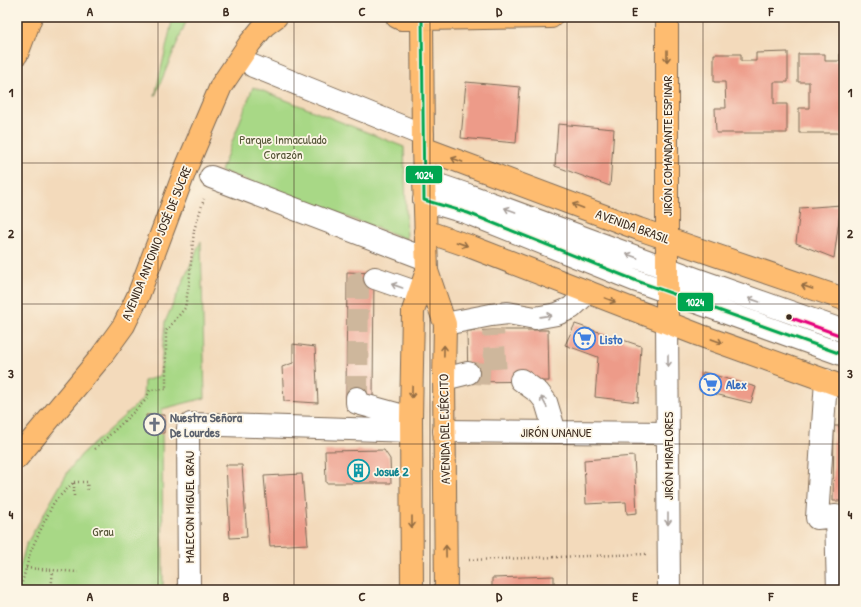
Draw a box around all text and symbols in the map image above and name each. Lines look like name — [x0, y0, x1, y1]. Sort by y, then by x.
text: A — [87, 2, 94, 20]
text: B — [223, 2, 230, 20]
text: C — [358, 2, 366, 20]
text: D — [496, 2, 503, 20]
text: E — [632, 2, 638, 20]
text: F — [768, 2, 775, 20]
one-way arrow — [663, 49, 671, 62]
street label: JIRÓN COMANDANTE ESPINAR — [658, 76, 676, 216]
text: 1 — [9, 83, 14, 101]
text: 1 — [848, 83, 853, 101]
park label: Parque Inmaculado Corazón — [239, 130, 327, 163]
one-way arrow — [450, 156, 463, 163]
street label: AVENIDA ANTONIO JOSÉ DE SUCRE — [117, 163, 195, 323]
line badge: 1024 — [405, 165, 443, 184]
text: 1024 — [415, 168, 433, 182]
one-way arrow — [573, 202, 585, 210]
street label: AVENIDA BRASIL — [593, 204, 673, 248]
one-way arrow — [504, 206, 516, 214]
text: 2 — [8, 224, 15, 242]
text: 2 — [847, 224, 854, 242]
one-way arrow — [456, 241, 469, 248]
one-way arrow — [626, 251, 638, 259]
one-way arrow — [391, 281, 403, 289]
one-way arrow — [801, 283, 814, 290]
line badge: 1024 — [677, 292, 714, 312]
text: 1024 — [686, 295, 704, 309]
one-way arrow — [749, 295, 761, 303]
one-way arrow — [603, 297, 615, 305]
one-way arrow — [539, 312, 552, 320]
unlabelled marker — [784, 312, 794, 322]
supermarket icon: Listo — [571, 326, 597, 352]
place label: Listo — [600, 330, 623, 348]
one-way arrow — [711, 338, 723, 346]
one-way arrow — [440, 345, 448, 358]
one-way arrow — [664, 354, 672, 367]
text: 3 — [8, 364, 14, 382]
text: 3 — [847, 364, 853, 382]
supermarket icon: Alex — [697, 371, 723, 397]
street label: AVENIDA DEL EJÉRCITO — [434, 374, 454, 484]
place label: Alex — [726, 375, 747, 393]
one-way arrow — [408, 385, 415, 398]
one-way arrow — [540, 396, 548, 408]
place label: Nuestra Señora De Lourdes — [170, 408, 243, 441]
church icon: Nuestra Señora De Lourdes — [142, 411, 168, 437]
street label: JIRÓN MIRAFLORES — [659, 412, 677, 500]
street label: JIRÓN UNANUE — [520, 423, 592, 441]
street label: MALECON MIGUEL GRAU — [180, 451, 198, 563]
building icon: Josué 2 — [345, 458, 371, 484]
place label: Josué 2 — [374, 462, 409, 480]
text: 4 — [9, 505, 14, 523]
text: 4 — [848, 505, 853, 523]
one-way arrow — [664, 512, 672, 525]
one-way arrow — [408, 515, 416, 528]
park label: Grau — [92, 522, 114, 540]
one-way arrow — [442, 545, 450, 558]
text: A — [87, 587, 94, 605]
text: B — [223, 587, 230, 605]
text: C — [358, 587, 366, 605]
text: D — [496, 587, 503, 605]
text: E — [632, 587, 638, 605]
text: F — [768, 587, 775, 605]

